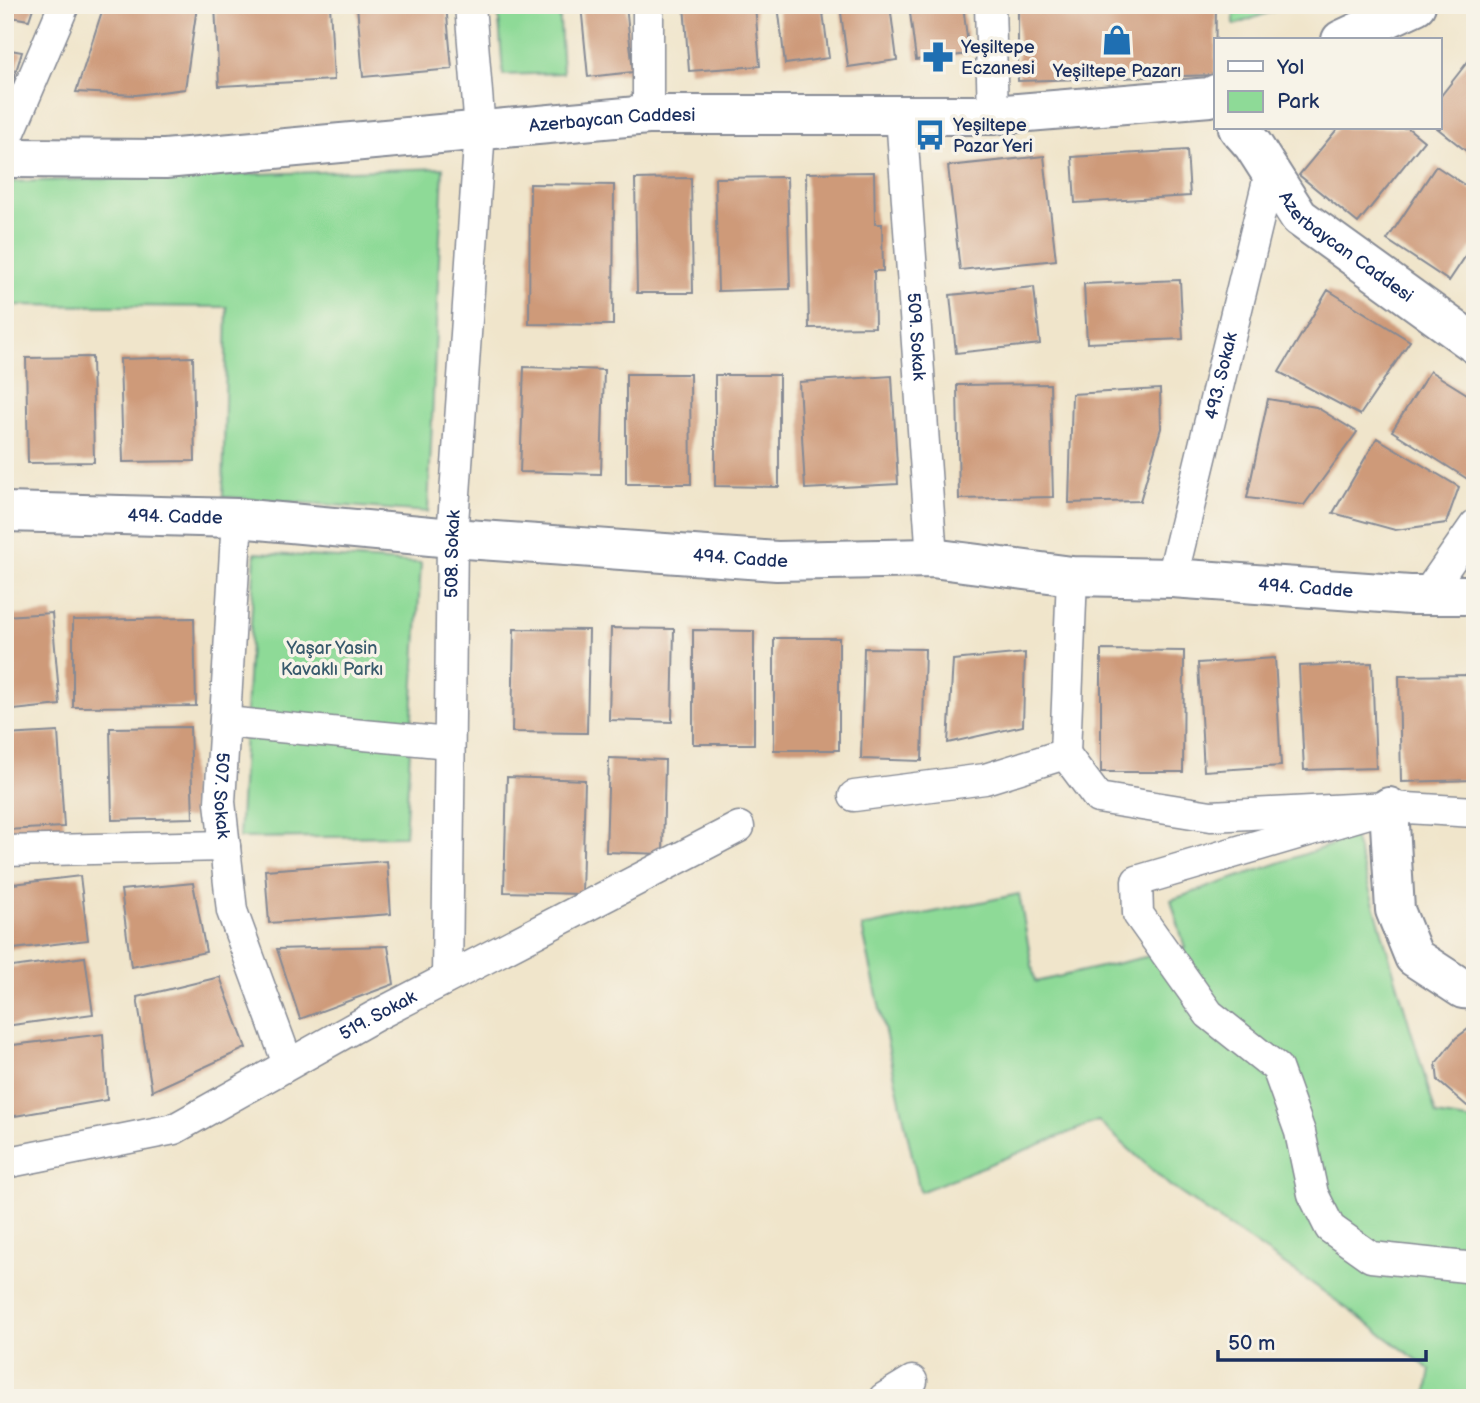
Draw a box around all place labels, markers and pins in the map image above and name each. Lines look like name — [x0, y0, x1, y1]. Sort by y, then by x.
shop icon: Yeşiltepe Pazarı — [1100, 23, 1134, 57]
place label: Yeşiltepe Eczanesi — [960, 37, 1035, 79]
pharmacy icon: Yeşiltepe Eczanesi — [921, 40, 955, 74]
place label: Yeşiltepe Pazarı — [1052, 61, 1181, 82]
place label: Yeşiltepe Pazar Yeri — [952, 115, 1033, 157]
bus stop icon: Yeşiltepe Pazar Yeri — [913, 118, 947, 152]

